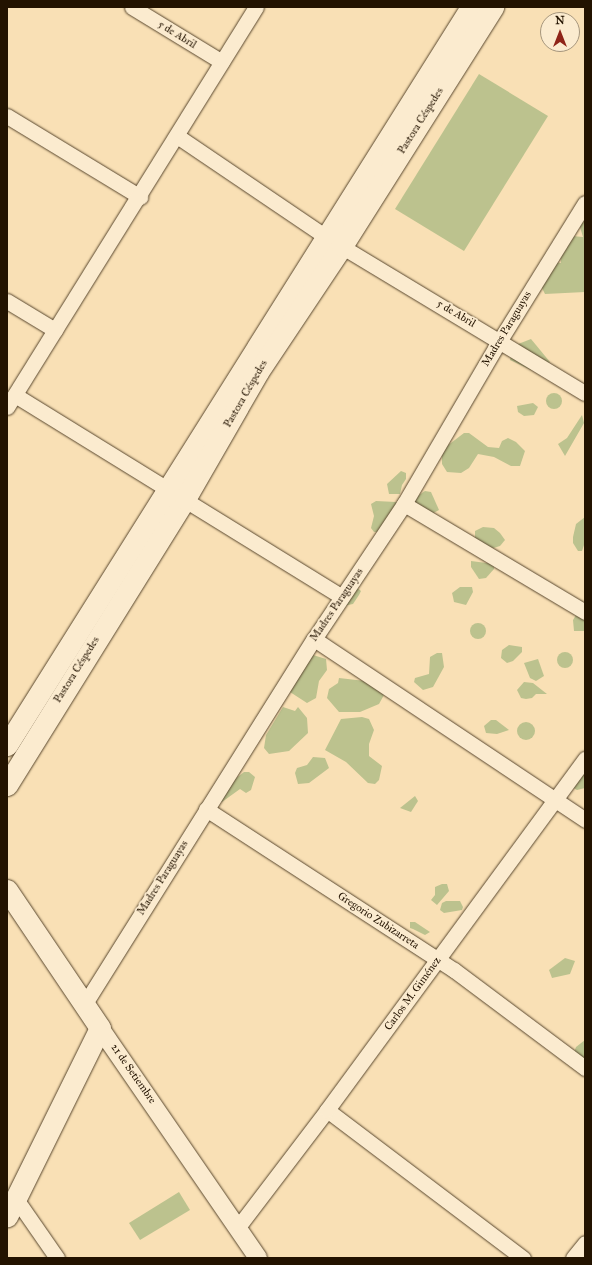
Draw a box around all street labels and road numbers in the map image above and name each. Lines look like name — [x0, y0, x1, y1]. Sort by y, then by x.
street label: 5 de Abril — [155, 18, 199, 52]
street label: Pastora Céspedes — [395, 85, 447, 157]
street label: Madres Paraguayas — [479, 289, 535, 369]
street label: 5 de Abril — [434, 297, 478, 331]
street label: Pastora Céspedes — [221, 358, 271, 430]
street label: Madres Paraguayas — [308, 566, 366, 644]
street label: Pastora Céspedes — [51, 634, 103, 706]
street label: Madres Paraguayas — [135, 838, 191, 918]
street label: Gregorio Zubizarreta — [335, 890, 421, 952]
street label: Carlos M. Giménez — [382, 955, 444, 1033]
street label: 21 de Setiembre — [107, 1042, 159, 1106]

